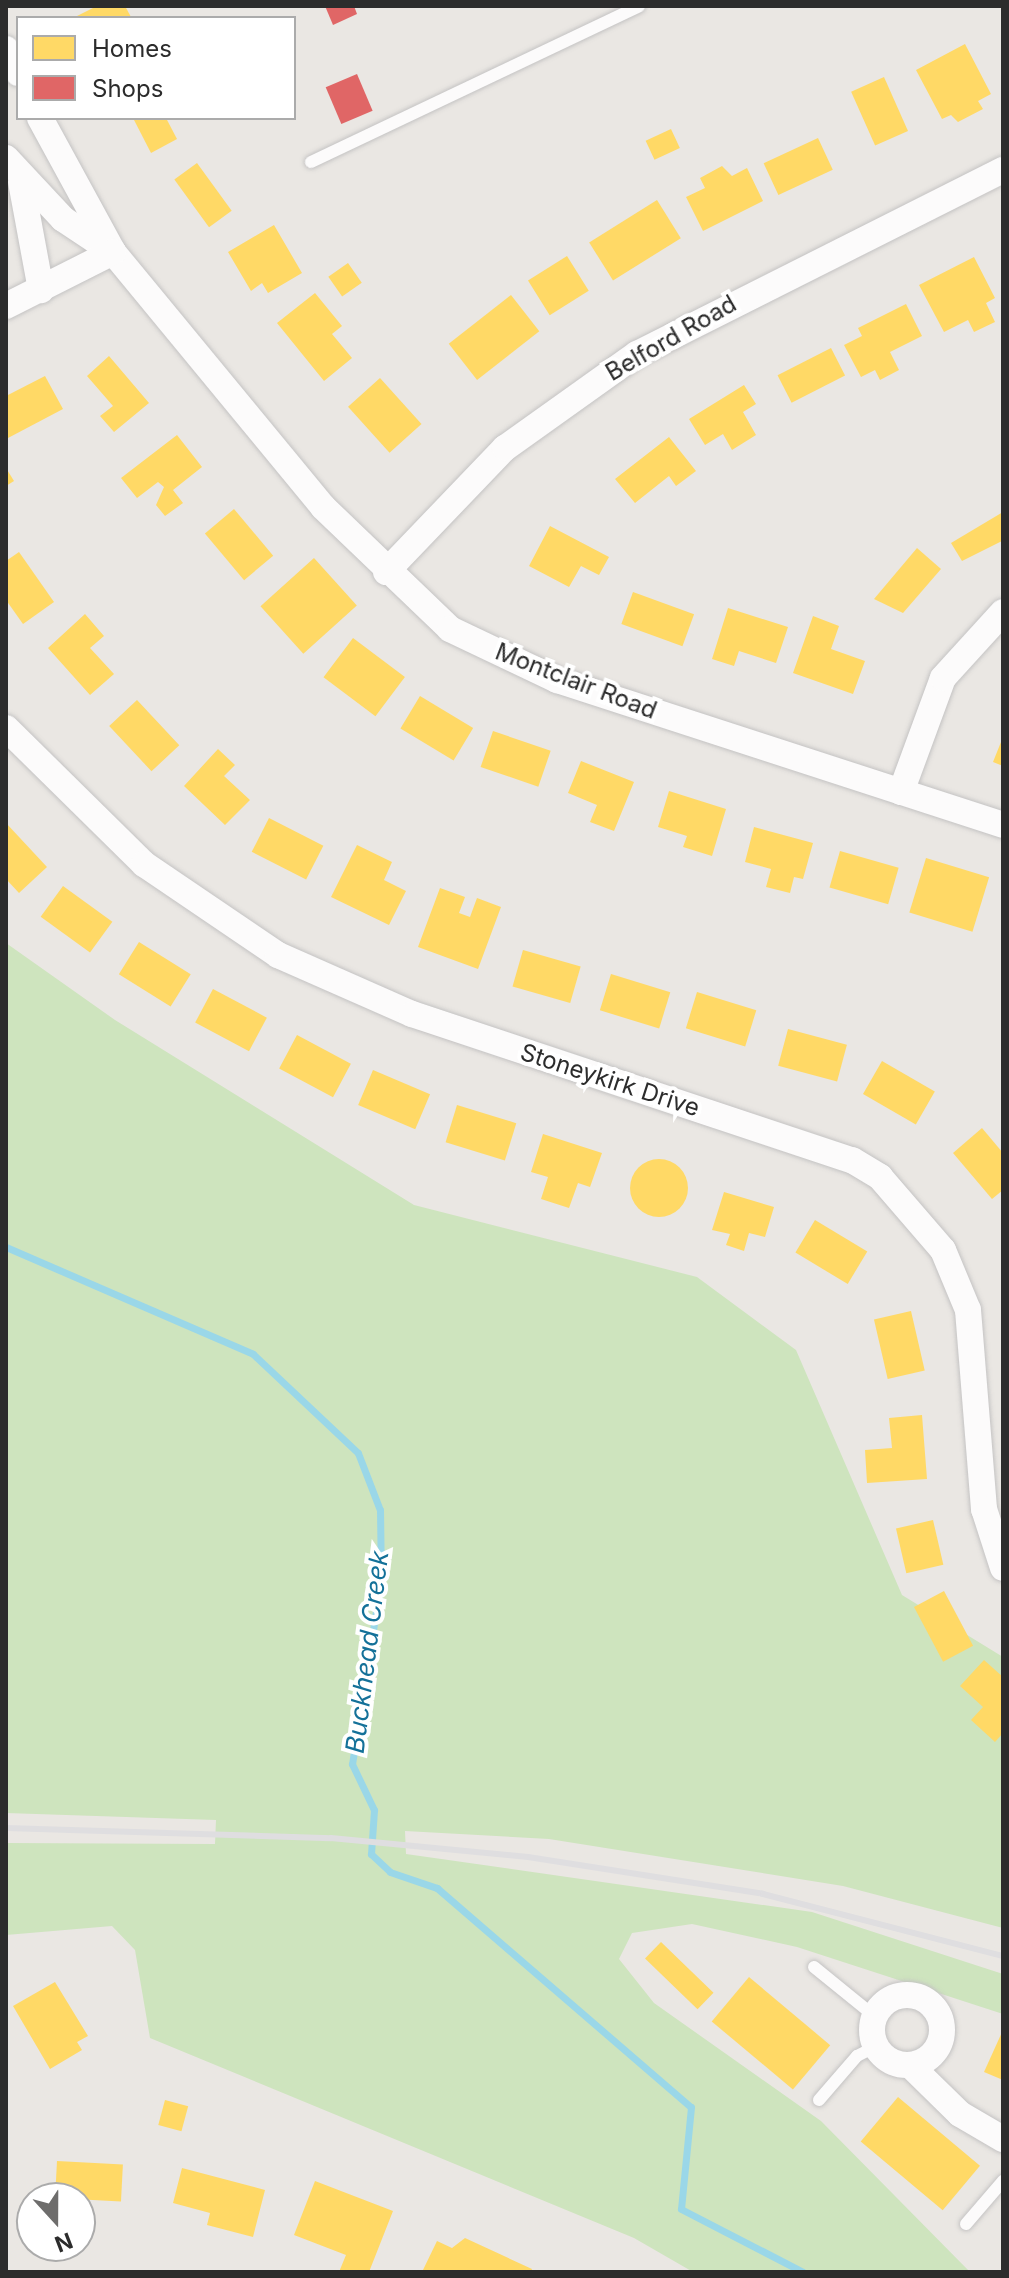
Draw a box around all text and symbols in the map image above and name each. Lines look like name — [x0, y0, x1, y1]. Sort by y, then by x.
legend — [16, 16, 296, 120]
text: Homes — [92, 34, 172, 63]
text: Shops — [92, 74, 163, 103]
street label: Belford Road — [601, 289, 741, 387]
street label: Montclair Road — [491, 637, 661, 725]
street label: Stoneykirk Drive — [517, 1037, 703, 1123]
water label: Buckhead Creek — [339, 1549, 395, 1755]
north arrow — [16, 2182, 96, 2262]
text: N — [51, 2227, 76, 2258]

